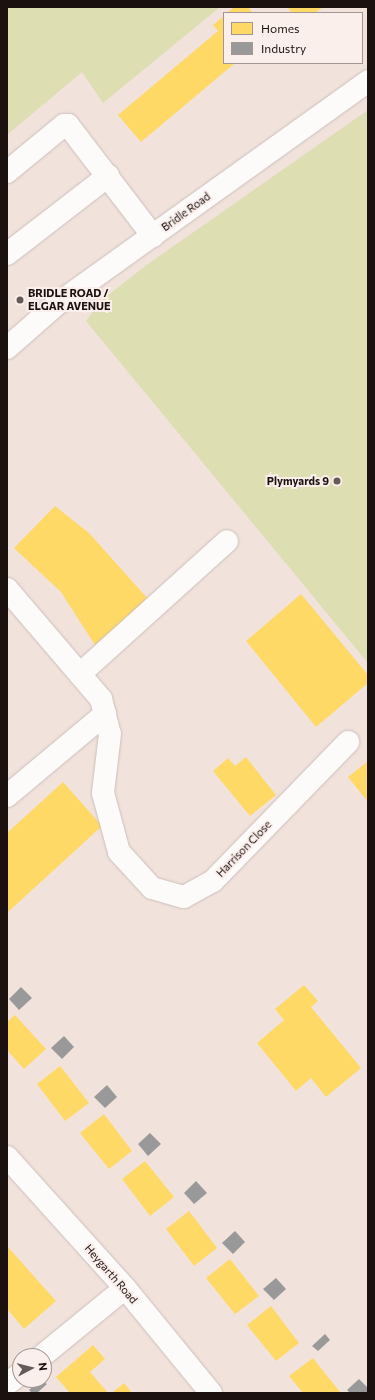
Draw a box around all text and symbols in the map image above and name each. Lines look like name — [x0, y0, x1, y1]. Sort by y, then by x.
legend — [223, 12, 363, 64]
text: Homes — [261, 21, 299, 35]
text: Industry — [261, 41, 306, 55]
street label: Bridle Road — [159, 190, 213, 234]
place label: BRIDLE ROAD / ELGAR AVENUE — [28, 287, 111, 313]
marker: BRIDLE ROAD / ELGAR AVENUE — [15, 295, 25, 305]
place label: Plymyards 9 — [267, 474, 329, 488]
marker: Plymyards 9 — [332, 476, 342, 486]
street label: Harrison Close — [214, 818, 274, 880]
street label: Heygarth Road — [82, 1242, 140, 1306]
north arrow — [12, 1348, 52, 1388]
text: N — [36, 1362, 50, 1371]

